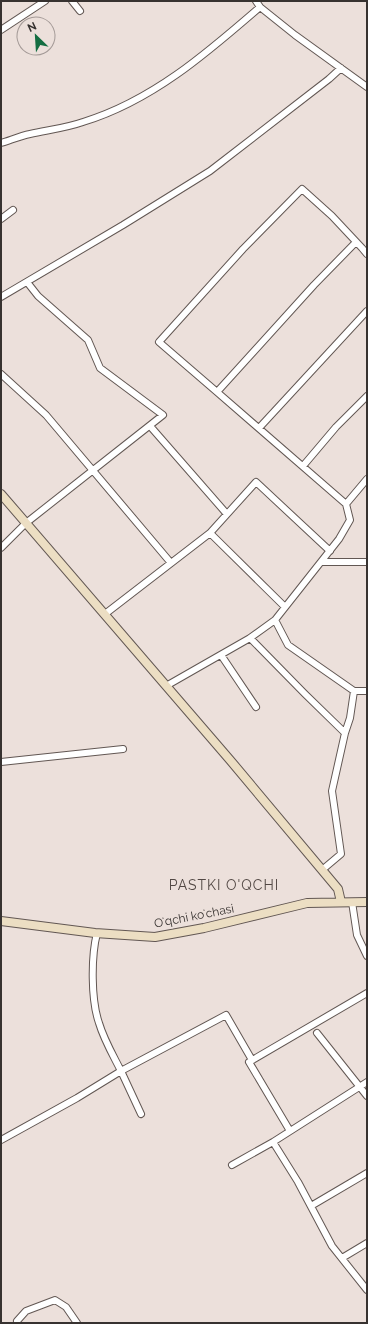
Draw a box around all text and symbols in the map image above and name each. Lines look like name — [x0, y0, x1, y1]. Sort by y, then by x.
north arrow — [16, 16, 56, 56]
text: N — [25, 20, 39, 35]
district label: PASTKI O'QCHI — [169, 877, 279, 893]
street label: Oʻqchi koʻchasi — [153, 901, 235, 931]

